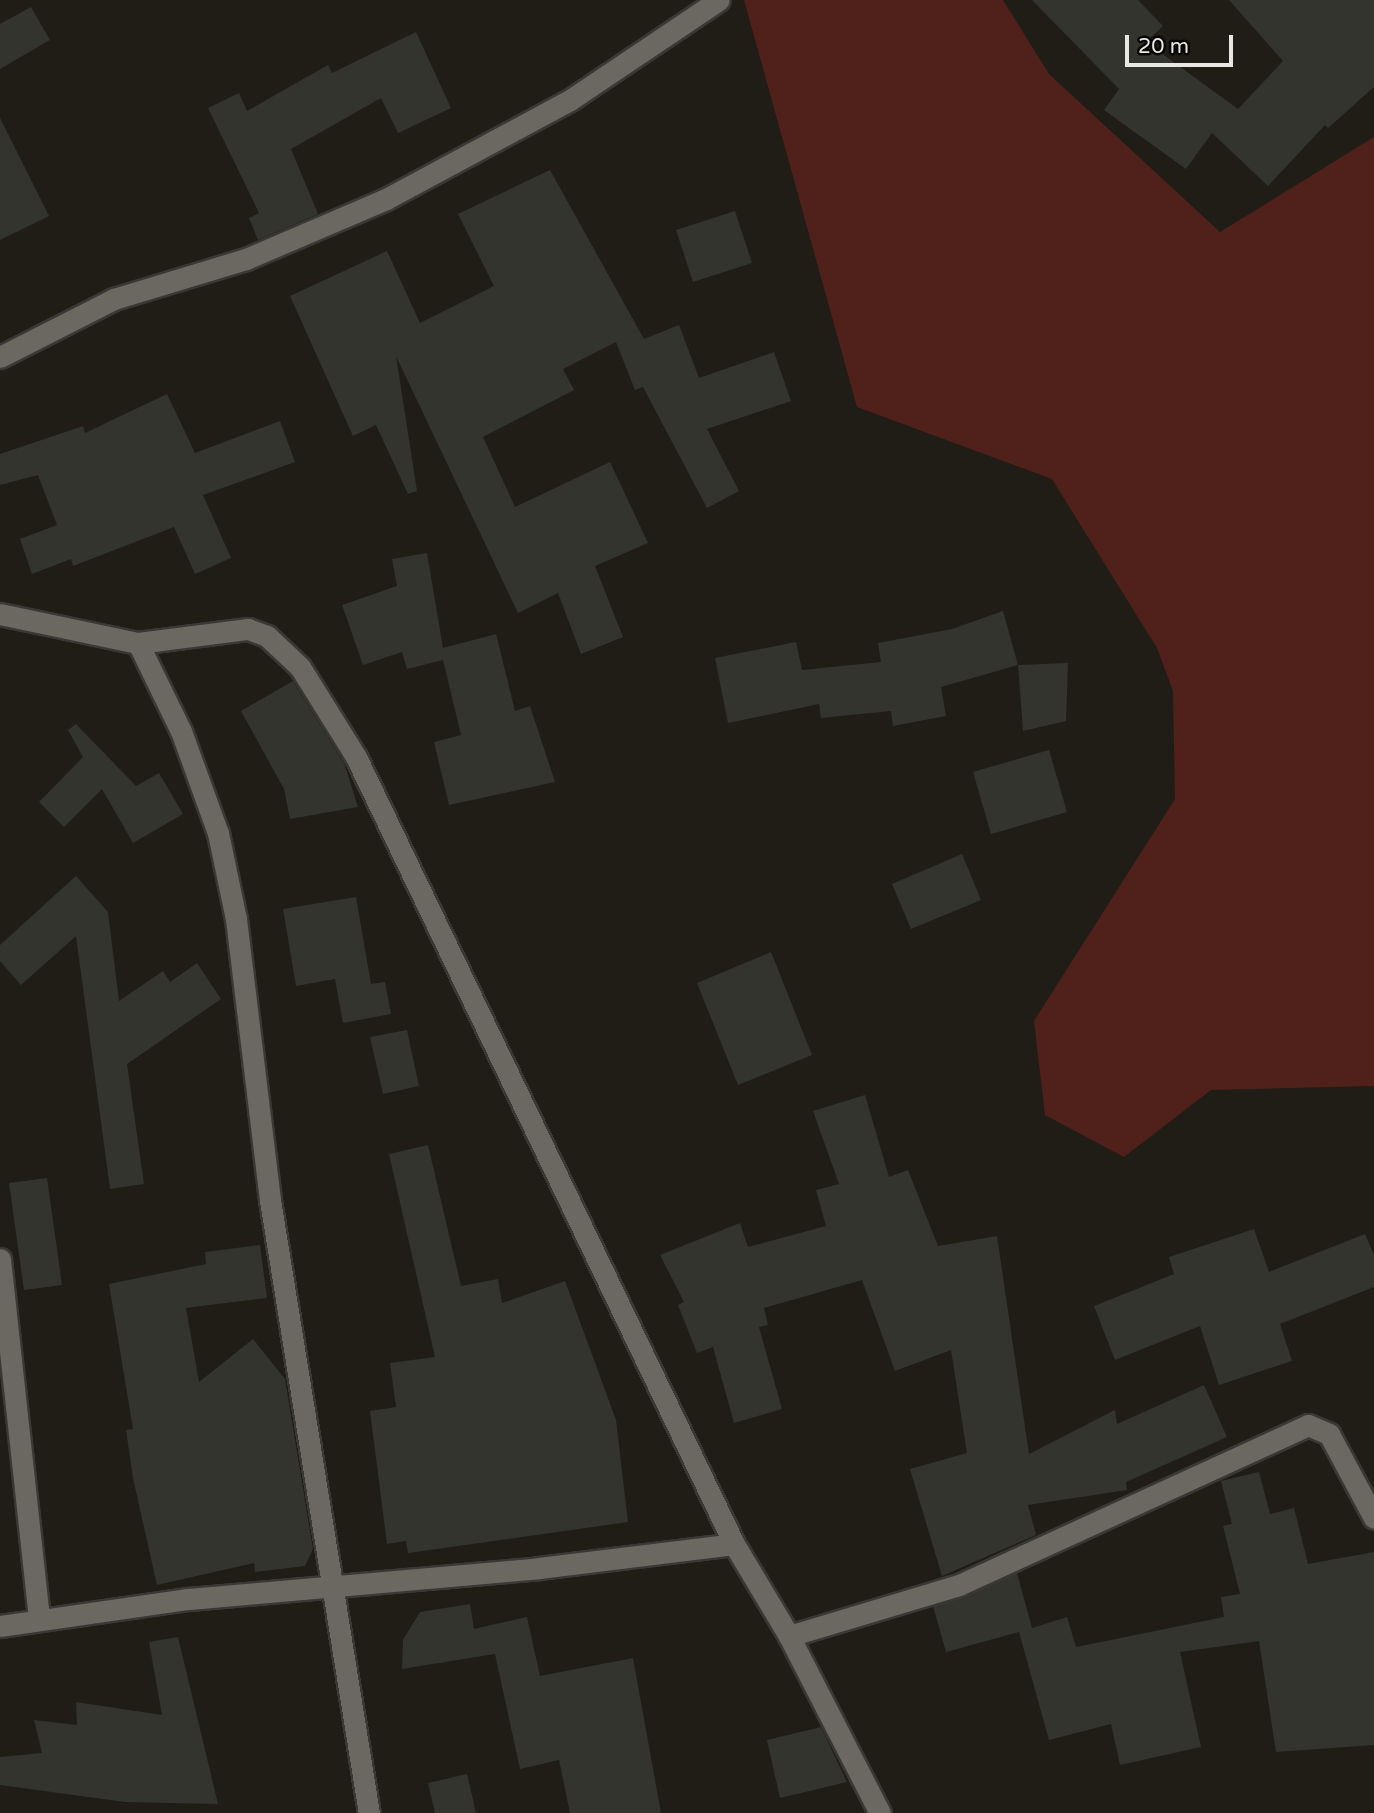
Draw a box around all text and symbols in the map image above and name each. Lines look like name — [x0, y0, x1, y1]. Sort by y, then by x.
scale bar — [1129, 21, 1238, 65]
text: 20 m — [1138, 34, 1189, 59]

